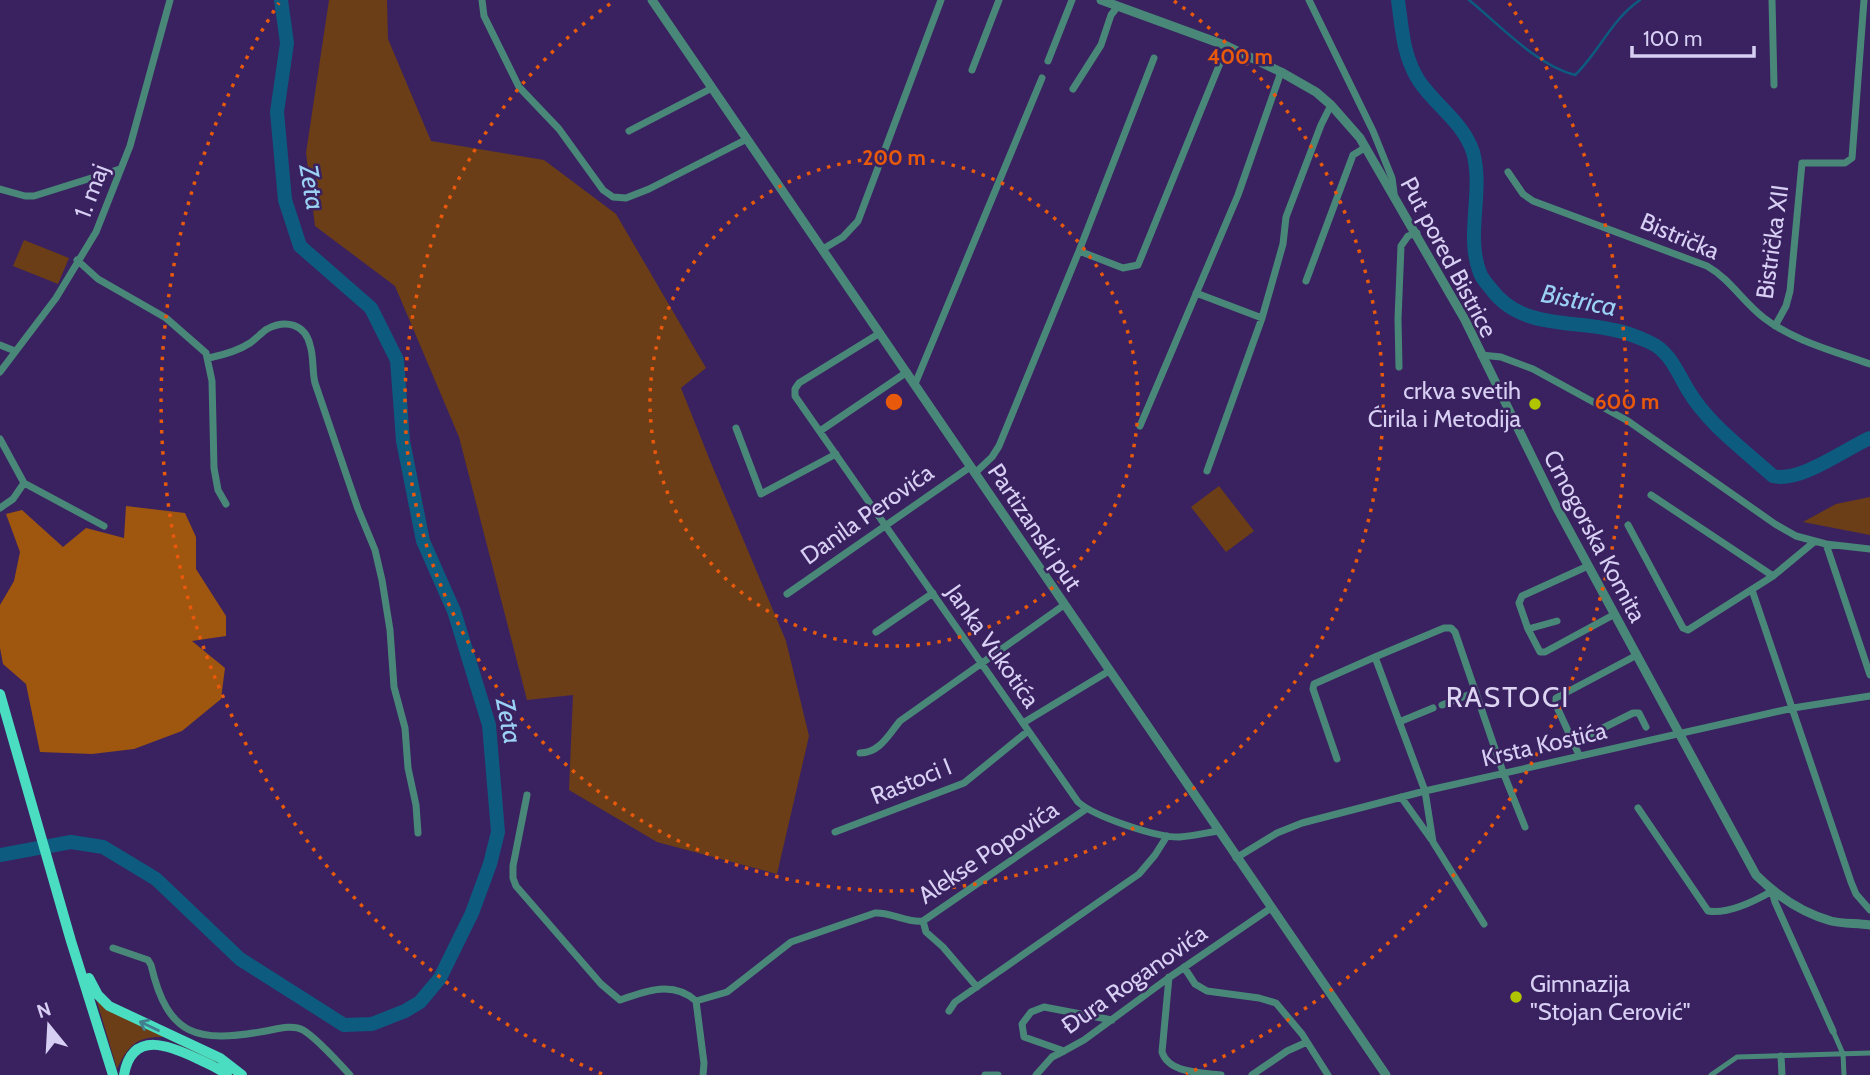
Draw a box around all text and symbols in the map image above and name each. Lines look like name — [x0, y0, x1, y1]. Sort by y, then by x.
scale bar — [1632, 14, 1755, 58]
text: 100 m — [1643, 26, 1702, 51]
text: 400 m — [1207, 44, 1273, 69]
text: 200 m — [862, 145, 926, 170]
street label: 1. maj — [67, 160, 115, 222]
water label: Zeta — [292, 160, 332, 212]
street label: Put pored Bistrice — [1395, 172, 1503, 342]
street label: Bistrička XII — [1750, 183, 1794, 301]
street label: Bistrička — [1636, 206, 1724, 266]
water label: Bistrica — [1538, 277, 1620, 323]
place label: crkva svetih Ćirila i Metodija — [1368, 376, 1521, 433]
text: 600 m — [1595, 389, 1659, 414]
centre of rings — [882, 390, 906, 414]
marker: crkva svetih Ćirila i Metodija — [1527, 396, 1543, 412]
street label: Crnogorska Komita — [1537, 445, 1653, 627]
street label: Danila Perovića — [795, 457, 939, 570]
street label: Partizanski put — [982, 458, 1088, 596]
street label: Janka Vukotića — [939, 578, 1046, 714]
district label: RASTOCI — [1446, 680, 1570, 714]
water label: Zeta — [489, 693, 529, 747]
street label: Krsta Kostića — [1479, 715, 1610, 772]
street label: Rastoci I — [866, 752, 956, 810]
street label: Alekse Popovića — [912, 794, 1064, 910]
street label: Đura Roganovića — [1056, 918, 1213, 1040]
place label: Gimnazija "Stojan Cerović" — [1530, 969, 1691, 1026]
marker: Gimnazija "Stojan Cerović" — [1508, 989, 1524, 1005]
north arrow — [14, 991, 84, 1061]
text: N — [34, 997, 54, 1023]
one-way arrow — [139, 1019, 160, 1032]

